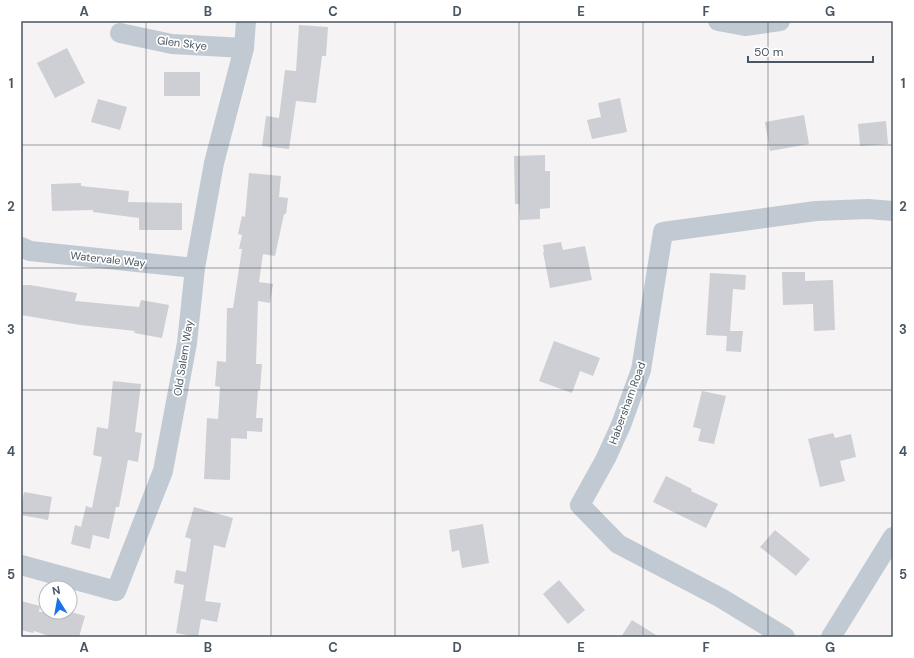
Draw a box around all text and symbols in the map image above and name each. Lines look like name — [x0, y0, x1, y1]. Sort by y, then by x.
text: A — [79, 3, 89, 20]
text: B — [204, 3, 212, 20]
text: C — [328, 3, 338, 20]
text: D — [452, 3, 462, 20]
text: E — [577, 3, 585, 20]
text: F — [702, 3, 710, 20]
text: G — [825, 3, 835, 20]
street label: Glen Skye — [156, 33, 208, 53]
scale bar — [748, 38, 873, 64]
text: 50 m — [754, 44, 783, 60]
text: 1 — [9, 75, 13, 92]
text: 1 — [901, 75, 905, 92]
text: 2 — [7, 198, 15, 215]
text: 2 — [899, 198, 907, 215]
street label: Watervale Way — [70, 248, 146, 270]
street label: Old Salem Way — [170, 319, 196, 397]
text: 3 — [7, 321, 15, 338]
text: 3 — [899, 321, 907, 338]
street label: Habersham Road — [606, 360, 648, 446]
text: 4 — [7, 443, 15, 460]
text: 4 — [899, 443, 907, 460]
text: 5 — [7, 566, 15, 583]
text: 5 — [899, 566, 907, 583]
north arrow — [38, 580, 78, 620]
text: N — [51, 583, 61, 598]
text: A — [79, 639, 89, 656]
text: B — [204, 639, 212, 656]
text: C — [328, 639, 338, 656]
text: D — [452, 639, 462, 656]
text: E — [577, 639, 585, 656]
text: F — [702, 639, 710, 656]
text: G — [825, 639, 835, 656]

